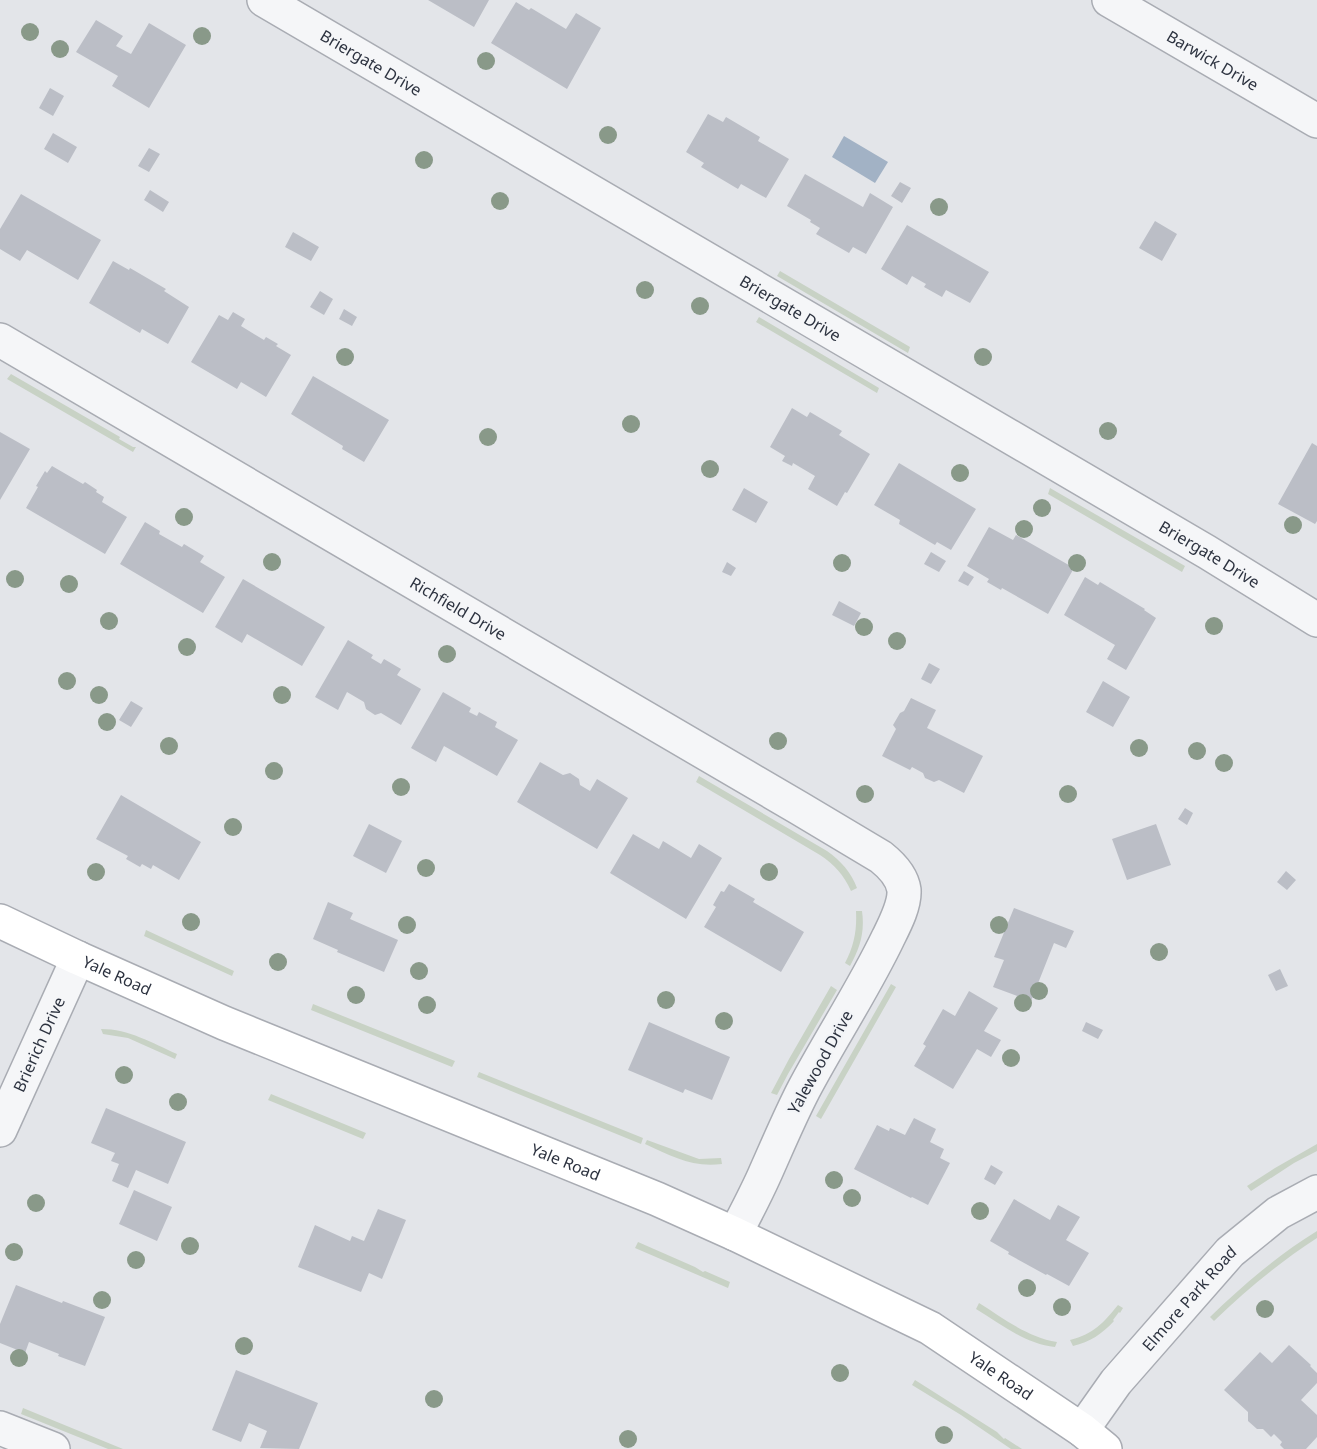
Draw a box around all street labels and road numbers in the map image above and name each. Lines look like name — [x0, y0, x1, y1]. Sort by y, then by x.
street label: Briergate Drive — [316, 24, 426, 101]
street label: Barwick Drive — [1163, 25, 1263, 96]
street label: Briergate Drive — [736, 270, 845, 346]
street label: Briergate Drive — [1155, 515, 1264, 593]
street label: Richfield Drive — [406, 572, 510, 645]
street label: Yale Road — [79, 950, 155, 1000]
street label: Brierich Drive — [8, 993, 70, 1096]
street label: Yalewood Drive — [782, 1006, 858, 1118]
street label: Yale Road — [528, 1138, 604, 1186]
street label: Elmore Park Road — [1137, 1240, 1241, 1356]
street label: Yale Road — [965, 1346, 1037, 1405]

